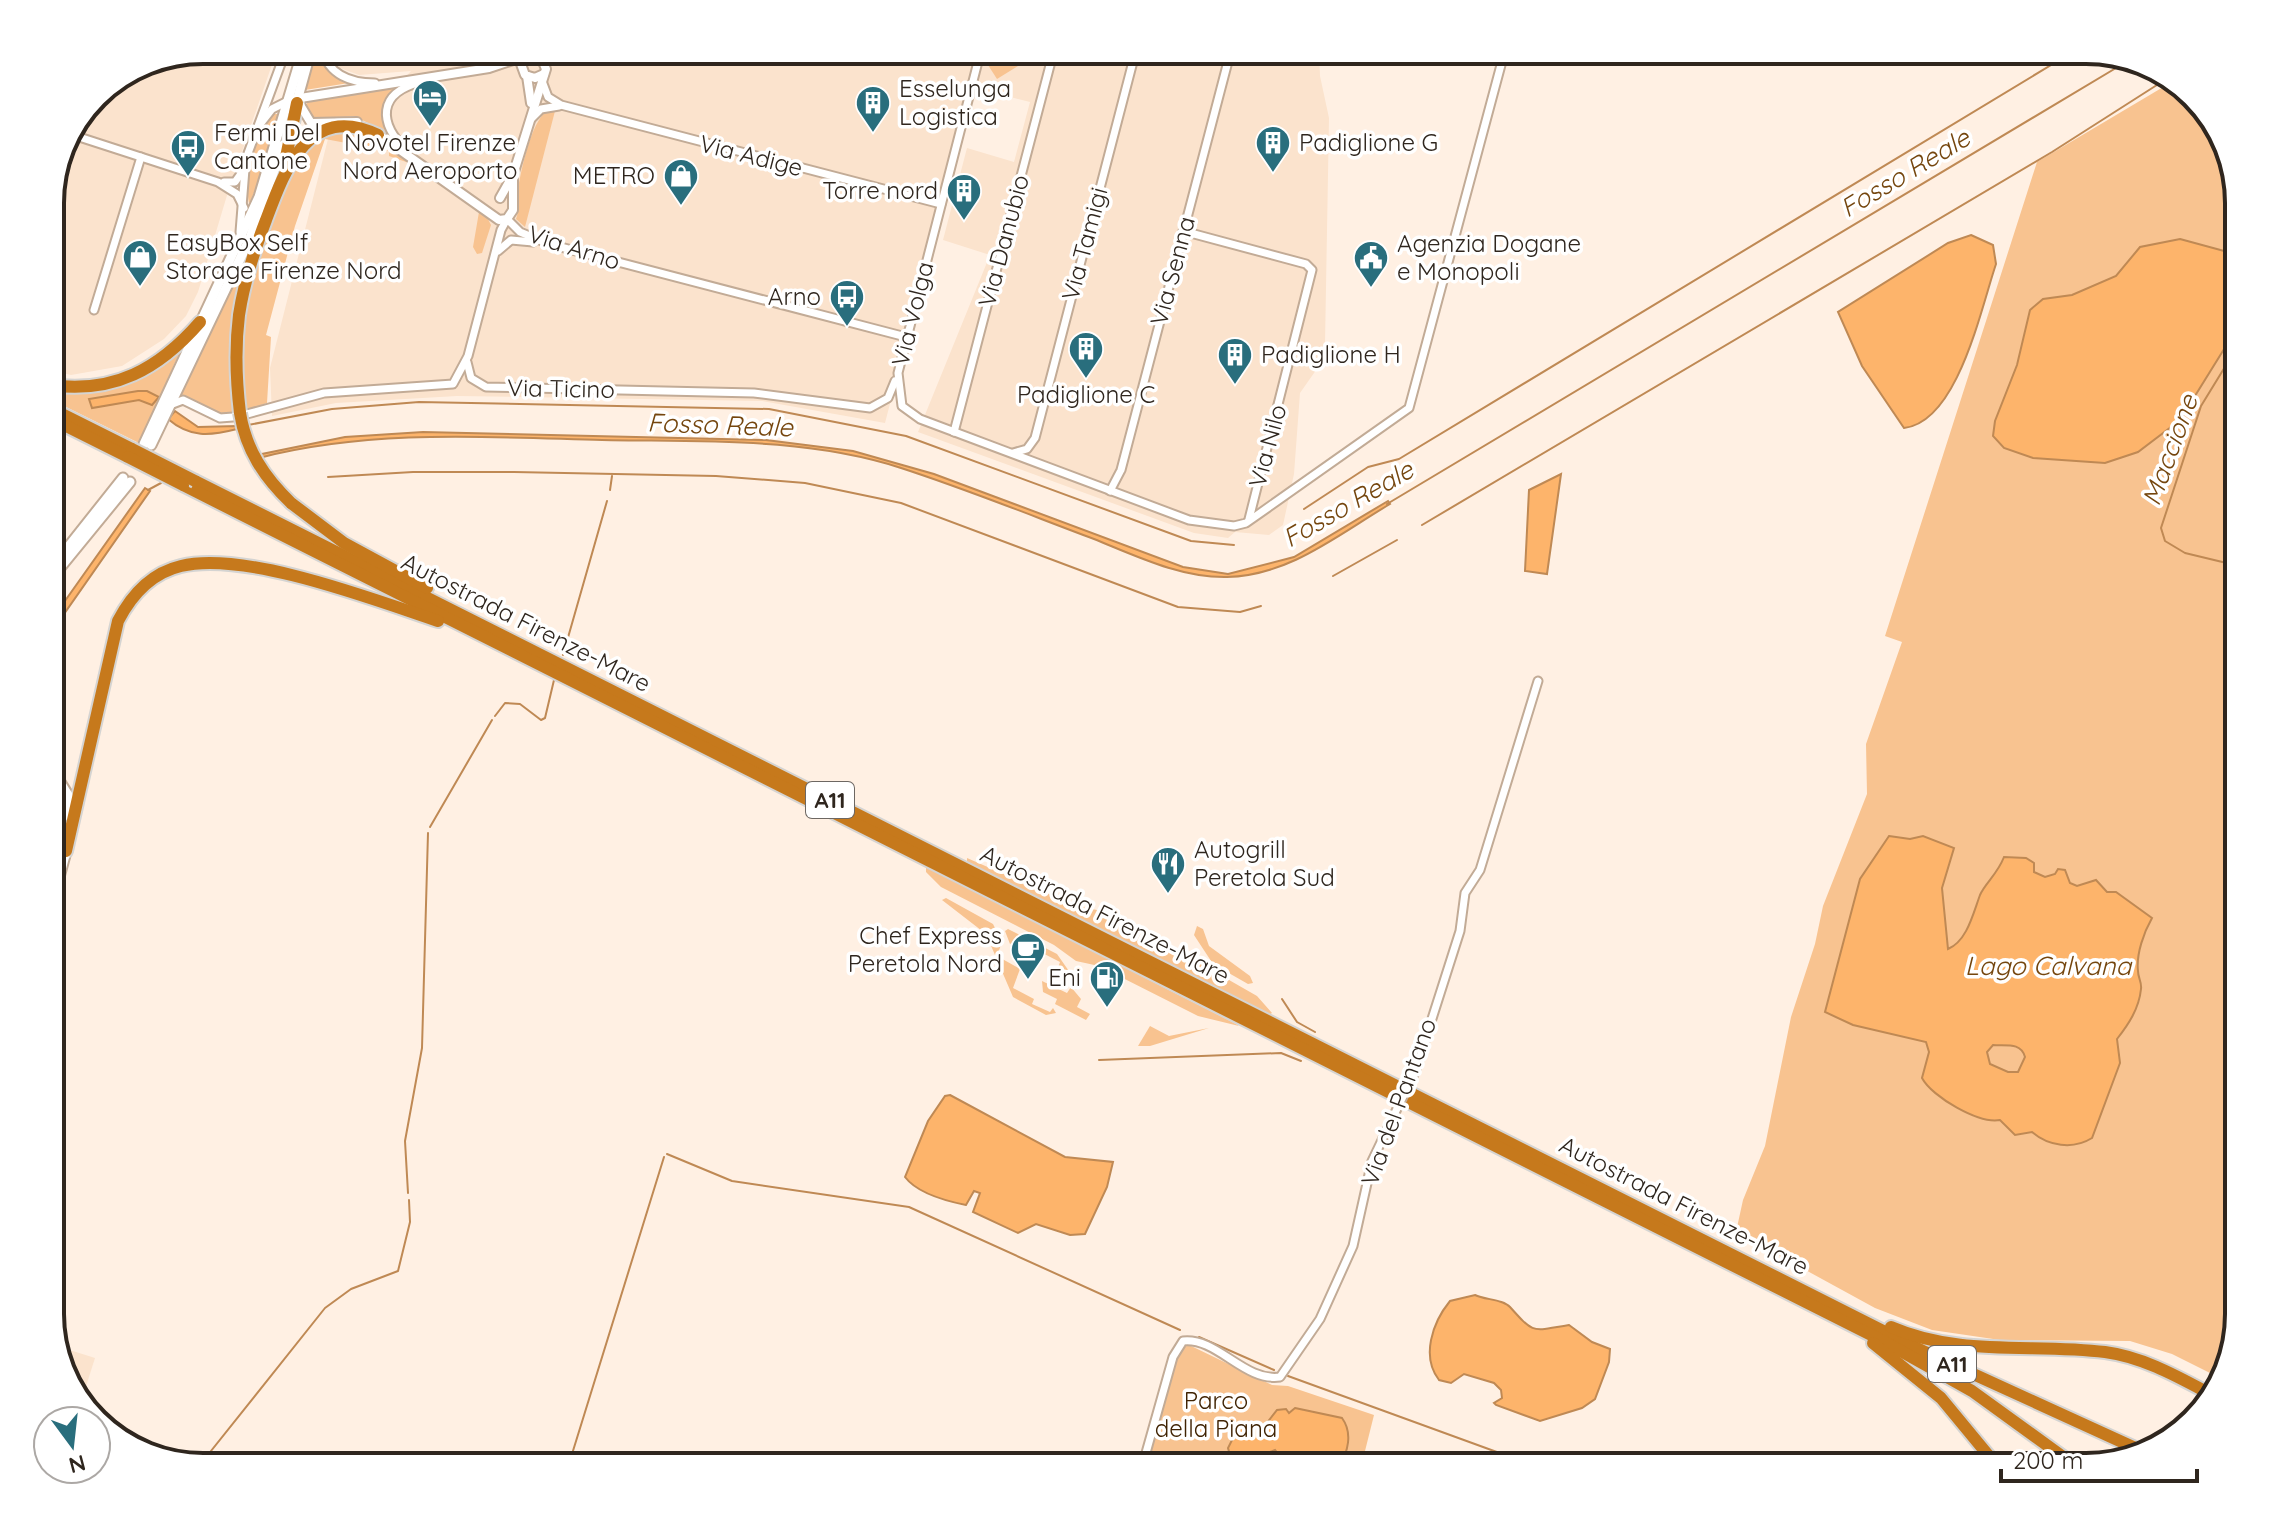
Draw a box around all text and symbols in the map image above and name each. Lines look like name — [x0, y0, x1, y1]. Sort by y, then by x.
place label: Esselunga Logistica — [899, 73, 1011, 131]
hotel icon: Novotel Firenze Nord Aeroporto — [411, 78, 449, 128]
building icon: Esselunga Logistica — [854, 84, 892, 134]
place label: Fermi Del Cantone — [214, 117, 320, 175]
water label: Fosso Reale — [1834, 120, 1977, 224]
building icon: Padiglione G — [1254, 124, 1292, 174]
place label: Novotel Firenze Nord Aeroporto — [343, 127, 517, 185]
place label: Padiglione G — [1299, 127, 1438, 157]
bus stop icon: Fermi Del Cantone — [169, 128, 207, 178]
street label: Via Adige — [696, 128, 806, 182]
shop icon: METRO — [662, 157, 700, 207]
place label: METRO — [573, 160, 655, 190]
street label: Via Danubio — [971, 171, 1035, 310]
building icon: Torre nord — [945, 172, 983, 222]
place label: Torre nord — [822, 175, 938, 205]
street label: Via Tamigi — [1055, 184, 1114, 304]
street label: Via Senna — [1143, 213, 1201, 328]
street label: Via Arno — [524, 218, 624, 276]
place label: EasyBox Self Storage Firenze Nord — [166, 227, 402, 285]
place label: Agenzia Dogane e Monopoli — [1397, 228, 1581, 286]
shop icon: EasyBox Self Storage Firenze Nord — [121, 238, 159, 288]
public building icon: Agenzia Dogane e Monopoli — [1352, 239, 1390, 289]
street label: Via Volga — [885, 258, 940, 369]
bus stop icon: Arno — [828, 278, 866, 328]
place label: Arno — [768, 281, 821, 311]
building icon: Padiglione C — [1067, 330, 1105, 380]
building icon: Padiglione H — [1216, 336, 1254, 386]
place label: Padiglione H — [1261, 339, 1401, 369]
street label: Via Ticino — [507, 372, 615, 404]
place label: Padiglione C — [1017, 379, 1155, 409]
water label: Maccione — [2134, 389, 2205, 510]
street label: Via Nilo — [1242, 401, 1292, 490]
water label: Fosso Reale — [647, 405, 795, 444]
water label: Fosso Reale — [1277, 452, 1420, 554]
street label: Autostrada Firenze-Mare — [397, 546, 656, 698]
road number: A11 — [806, 782, 854, 818]
place label: Autogrill Peretola Sud — [1194, 834, 1335, 892]
street label: Autostrada Firenze-Mare — [976, 838, 1235, 990]
restaurant icon: Autogrill Peretola Sud — [1149, 845, 1187, 895]
place label: Chef Express Peretola Nord — [848, 920, 1002, 978]
cafe icon: Chef Express Peretola Nord — [1009, 931, 1047, 981]
water label: Lago Calvana — [1965, 949, 2132, 982]
fuel station icon: Eni — [1088, 959, 1126, 1009]
place label: Eni — [1048, 962, 1081, 992]
street label: Via del Pantano — [1354, 1014, 1442, 1189]
street label: Autostrada Firenze-Mare — [1555, 1129, 1814, 1281]
road number: A11 — [1928, 1346, 1976, 1382]
park label: Parco della Piana — [1155, 1385, 1277, 1443]
north arrow — [32, 1405, 112, 1485]
scale bar — [2001, 1433, 2197, 1483]
text: 200 m — [2013, 1445, 2083, 1475]
text: N — [66, 1449, 89, 1480]

